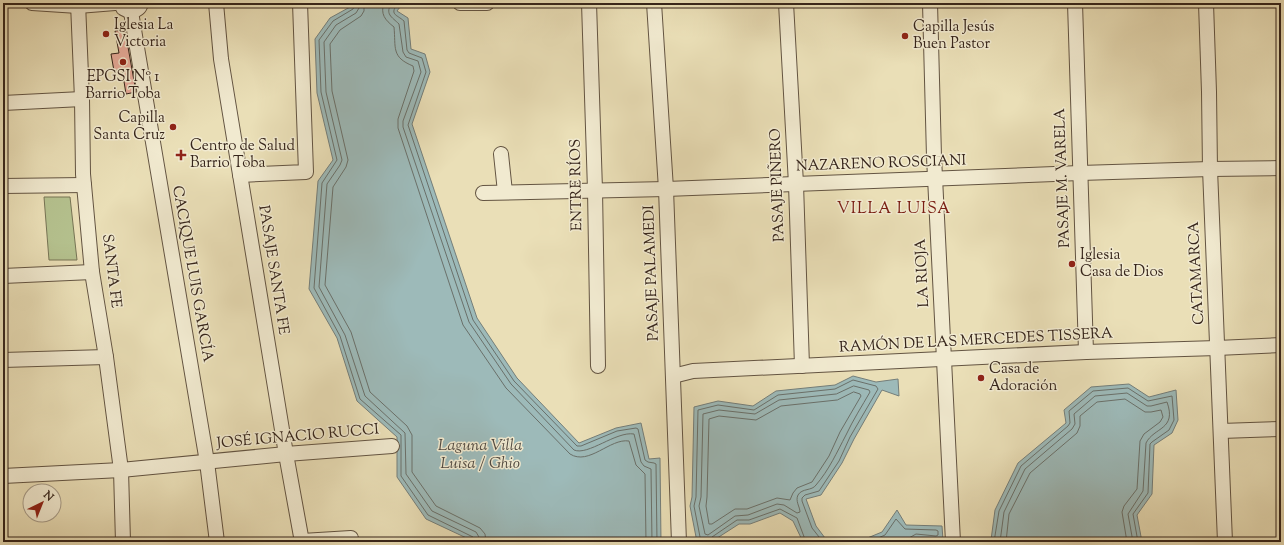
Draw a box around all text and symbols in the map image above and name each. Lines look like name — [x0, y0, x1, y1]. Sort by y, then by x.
place label: Iglesia La Victoria — [114, 15, 174, 53]
place label: Capilla Jesús Buen Pastor — [913, 17, 995, 55]
marker: Iglesia La Victoria — [101, 29, 111, 39]
marker: Capilla Jesús Buen Pastor — [900, 31, 910, 41]
marker: EPGSI Nº 1 Barrio Toba — [118, 57, 128, 67]
place label: EPGSI Nº 1 Barrio Toba — [85, 67, 161, 105]
place label: Capilla Santa Cruz — [93, 108, 165, 146]
street label: PASAJE M. VARELA — [1050, 108, 1076, 248]
marker: Capilla Santa Cruz — [168, 122, 178, 132]
street label: PASAJE PIÑERO — [765, 128, 790, 242]
place label: Centro de Salud Barrio Toba — [190, 136, 296, 174]
street label: ENTRE RÍOS — [565, 139, 588, 231]
marker: Centro de Salud Barrio Toba — [175, 149, 187, 161]
street label: NAZARENO ROSCIANI — [795, 151, 967, 177]
street label: CACIQUE LUIS GARCÍA — [166, 184, 219, 364]
district label: VILLA LUISA — [837, 198, 951, 221]
street label: PASAJE SANTA FE — [252, 204, 294, 336]
street label: PASAJE PALAMEDI — [639, 204, 665, 341]
street label: CATAMARCA — [1184, 221, 1210, 325]
street label: SANTA FE — [96, 233, 126, 309]
street label: LA RIOJA — [911, 238, 935, 308]
place label: Iglesia Casa de Dios — [1080, 245, 1164, 283]
marker: Iglesia Casa de Dios — [1067, 259, 1077, 269]
street label: RAMÓN DE LAS MERCEDES TISSERA — [838, 321, 1114, 359]
place label: Casa de Adoración — [989, 359, 1057, 397]
marker: Casa de Adoración — [976, 373, 986, 383]
street label: JOSÉ IGNACIO RUCCI — [215, 418, 380, 455]
water label: Laguna Villa Luisa / Ghio — [438, 435, 522, 476]
north arrow — [22, 483, 62, 523]
text: N — [39, 487, 57, 505]

